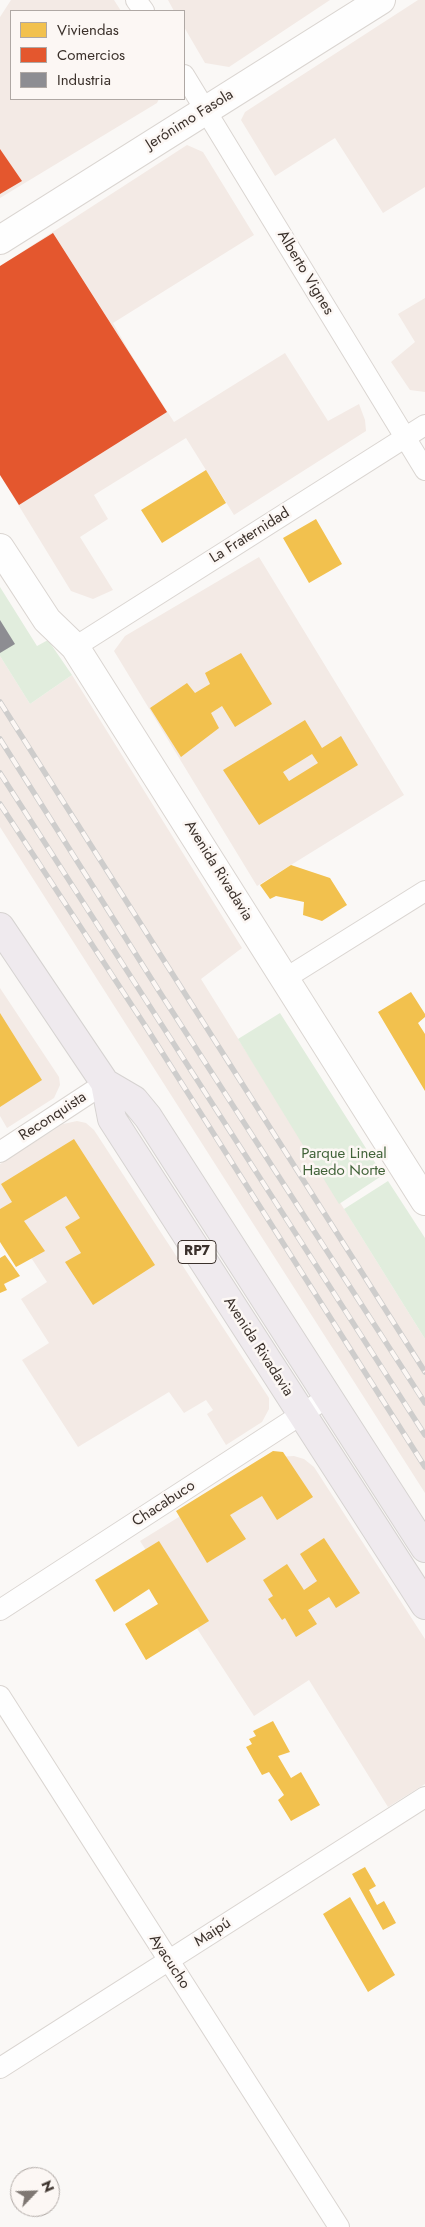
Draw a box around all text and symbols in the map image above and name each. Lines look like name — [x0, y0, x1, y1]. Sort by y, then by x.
legend — [10, 10, 185, 100]
text: Viviendas — [57, 19, 119, 41]
text: Comercios — [57, 44, 125, 66]
text: Industria — [57, 69, 111, 91]
street label: Jerónimo Fasola — [143, 86, 237, 154]
street label: Alberto Vignes — [273, 228, 337, 318]
street label: La Fraternidad — [207, 504, 293, 568]
street label: Avenida Rivadavia — [180, 818, 256, 924]
street label: Reconquista — [16, 1089, 90, 1145]
park label: Parque Lineal Haedo Norte — [301, 1145, 387, 1180]
road number: RP7 — [178, 1240, 216, 1264]
street label: Avenida Rivadavia — [219, 1294, 297, 1400]
street label: Chacabuco — [129, 1477, 199, 1531]
street label: Maipú — [191, 1915, 235, 1951]
street label: Ayacucho — [145, 1931, 193, 1993]
north arrow — [10, 2167, 60, 2217]
text: N — [36, 2177, 59, 2195]

